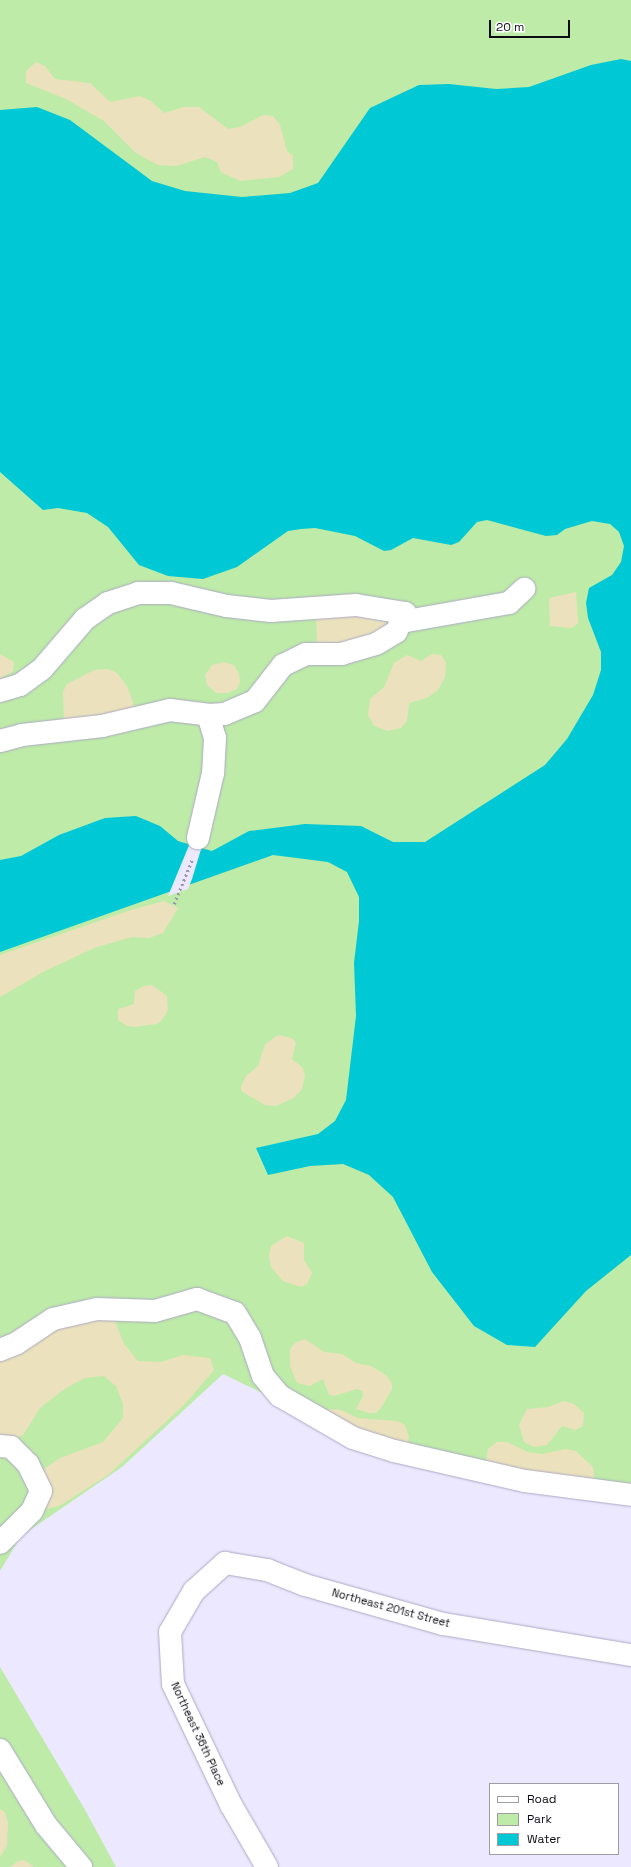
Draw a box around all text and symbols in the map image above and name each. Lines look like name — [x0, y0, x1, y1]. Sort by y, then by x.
scale bar — [491, 12, 572, 38]
text: 20 m — [496, 19, 524, 35]
street label: Northeast 201st Street — [330, 1586, 452, 1630]
street label: Northeast 36th Place — [168, 1680, 228, 1788]
legend — [489, 1783, 619, 1855]
text: Road — [527, 1791, 556, 1807]
text: Park — [527, 1811, 552, 1827]
text: Water — [527, 1831, 561, 1847]

